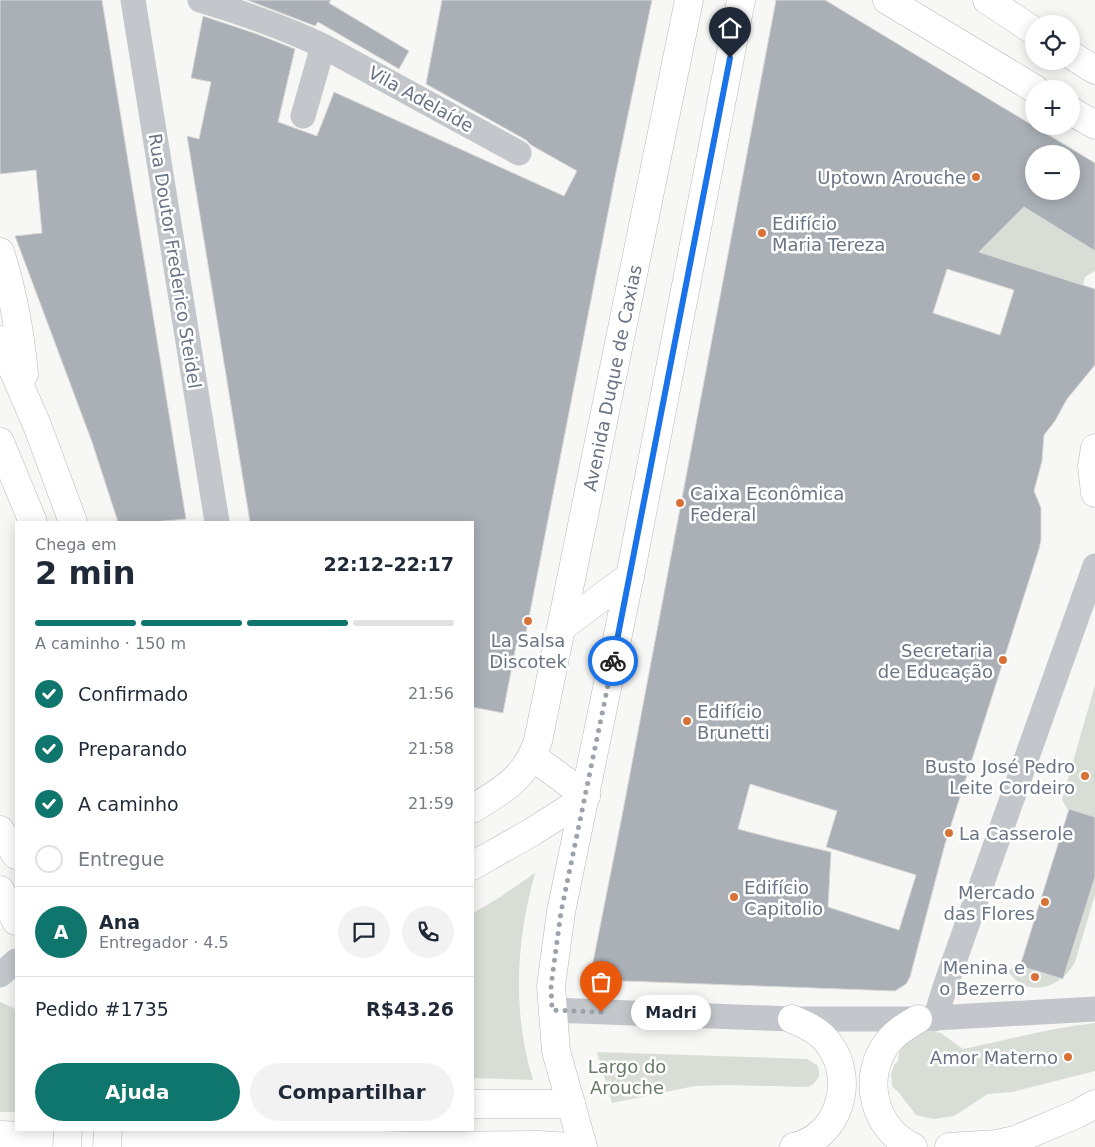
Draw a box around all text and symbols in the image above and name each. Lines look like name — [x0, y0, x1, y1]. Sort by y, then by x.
pin — [709, 7, 751, 58]
icon: home — [716, 14, 744, 42]
map controls — [1025, 15, 1080, 200]
button: locate — [1025, 15, 1080, 70]
street label: Vila Adelaíde — [365, 62, 477, 136]
button: + — [1025, 80, 1080, 135]
street label: Rua Doutor Frederico Steidel — [144, 132, 206, 390]
button: − — [1025, 145, 1080, 200]
place label: Uptown Arouche — [817, 167, 966, 188]
marker: Uptown Arouche — [970, 171, 982, 183]
place label: Edifício Maria Tereza — [772, 213, 885, 255]
marker: Edifício Maria Tereza — [756, 227, 768, 239]
street label: Avenida Duque de Caxias — [579, 263, 645, 493]
place label: Caixa Econômica Federal — [690, 483, 844, 525]
marker: Caixa Econômica Federal — [674, 497, 686, 509]
text: Chega em — [35, 535, 117, 554]
text: 22:12–22:17 — [324, 553, 454, 575]
text: 2 min — [35, 554, 136, 592]
marker: La Salsa Discotek — [522, 615, 534, 627]
place label: La Salsa Discotek — [489, 630, 567, 672]
text: A caminho · 150 m — [35, 634, 186, 653]
courier — [588, 636, 638, 686]
place label: Secretaria de Educação — [878, 640, 993, 682]
icon: bike — [599, 647, 627, 675]
marker: Secretaria de Educação — [997, 654, 1009, 666]
icon: check — [35, 680, 63, 708]
text: Confirmado — [78, 683, 188, 705]
text: 21:56 — [408, 684, 454, 703]
place label: Edifício Brunetti — [697, 701, 770, 743]
marker: Edifício Brunetti — [681, 715, 693, 727]
icon: check — [35, 735, 63, 763]
text: Preparando — [78, 738, 187, 760]
text: 21:58 — [408, 739, 454, 758]
place label: Busto José Pedro Leite Cordeiro — [925, 756, 1075, 798]
marker: Busto José Pedro Leite Cordeiro — [1079, 770, 1091, 782]
icon: check — [35, 790, 63, 818]
text: A caminho — [78, 793, 179, 815]
text: 21:59 — [408, 794, 454, 813]
place label: La Casserole — [959, 823, 1073, 844]
marker: La Casserole — [943, 827, 955, 839]
text: Entregue — [78, 848, 164, 870]
place label: Edifício Capitolio — [744, 877, 823, 919]
place label: Mercado das Flores — [944, 882, 1035, 924]
marker: Edifício Capitolio — [728, 891, 740, 903]
marker: Mercado das Flores — [1039, 896, 1051, 908]
button: chat — [338, 906, 390, 958]
button: phone — [402, 906, 454, 958]
text: Ana — [99, 911, 140, 933]
text: A — [54, 921, 68, 943]
text: Entregador · 4.5 — [99, 933, 229, 952]
place label: Menina e o Bezerro — [939, 957, 1025, 999]
pin — [580, 961, 622, 1012]
icon: bag — [587, 968, 615, 996]
marker: Menina e o Bezerro — [1029, 971, 1041, 983]
callout: Madri — [631, 994, 711, 1030]
text: Pedido #1735 — [35, 998, 169, 1020]
text: R$43.26 — [366, 998, 454, 1020]
text: Madri — [645, 1003, 697, 1022]
place label: Amor Materno — [930, 1047, 1058, 1068]
marker: Amor Materno — [1062, 1051, 1074, 1063]
park label: Largo do Arouche — [588, 1056, 666, 1098]
button: Ajuda — [35, 1063, 240, 1121]
button: Compartilhar — [250, 1063, 454, 1121]

